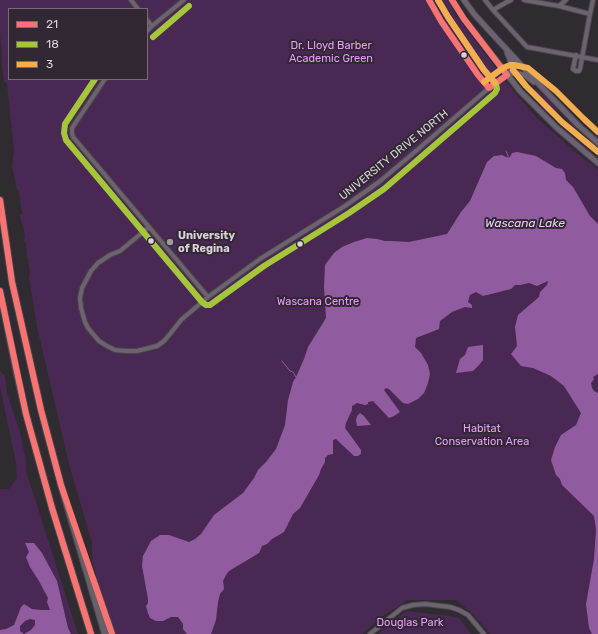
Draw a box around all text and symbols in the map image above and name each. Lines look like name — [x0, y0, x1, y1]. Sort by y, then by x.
legend — [8, 8, 148, 80]
text: 21 — [46, 17, 58, 31]
text: 18 — [46, 37, 59, 51]
park label: Dr. Lloyd Barber Academic Green — [289, 39, 373, 65]
unlabelled marker — [459, 50, 469, 60]
text: 3 — [46, 57, 53, 71]
street label: UNIVERSITY DRIVE NORTH — [337, 107, 451, 203]
water label: Wascana Lake — [485, 217, 565, 231]
place label: University of Regina — [178, 229, 235, 255]
unlabelled marker — [146, 236, 156, 246]
marker: University of Regina — [165, 237, 175, 247]
unlabelled marker — [295, 239, 305, 249]
park label: Wascana Centre — [277, 295, 359, 309]
park label: Habitat Conservation Area — [435, 422, 529, 448]
park label: Douglas Park — [376, 616, 444, 630]

